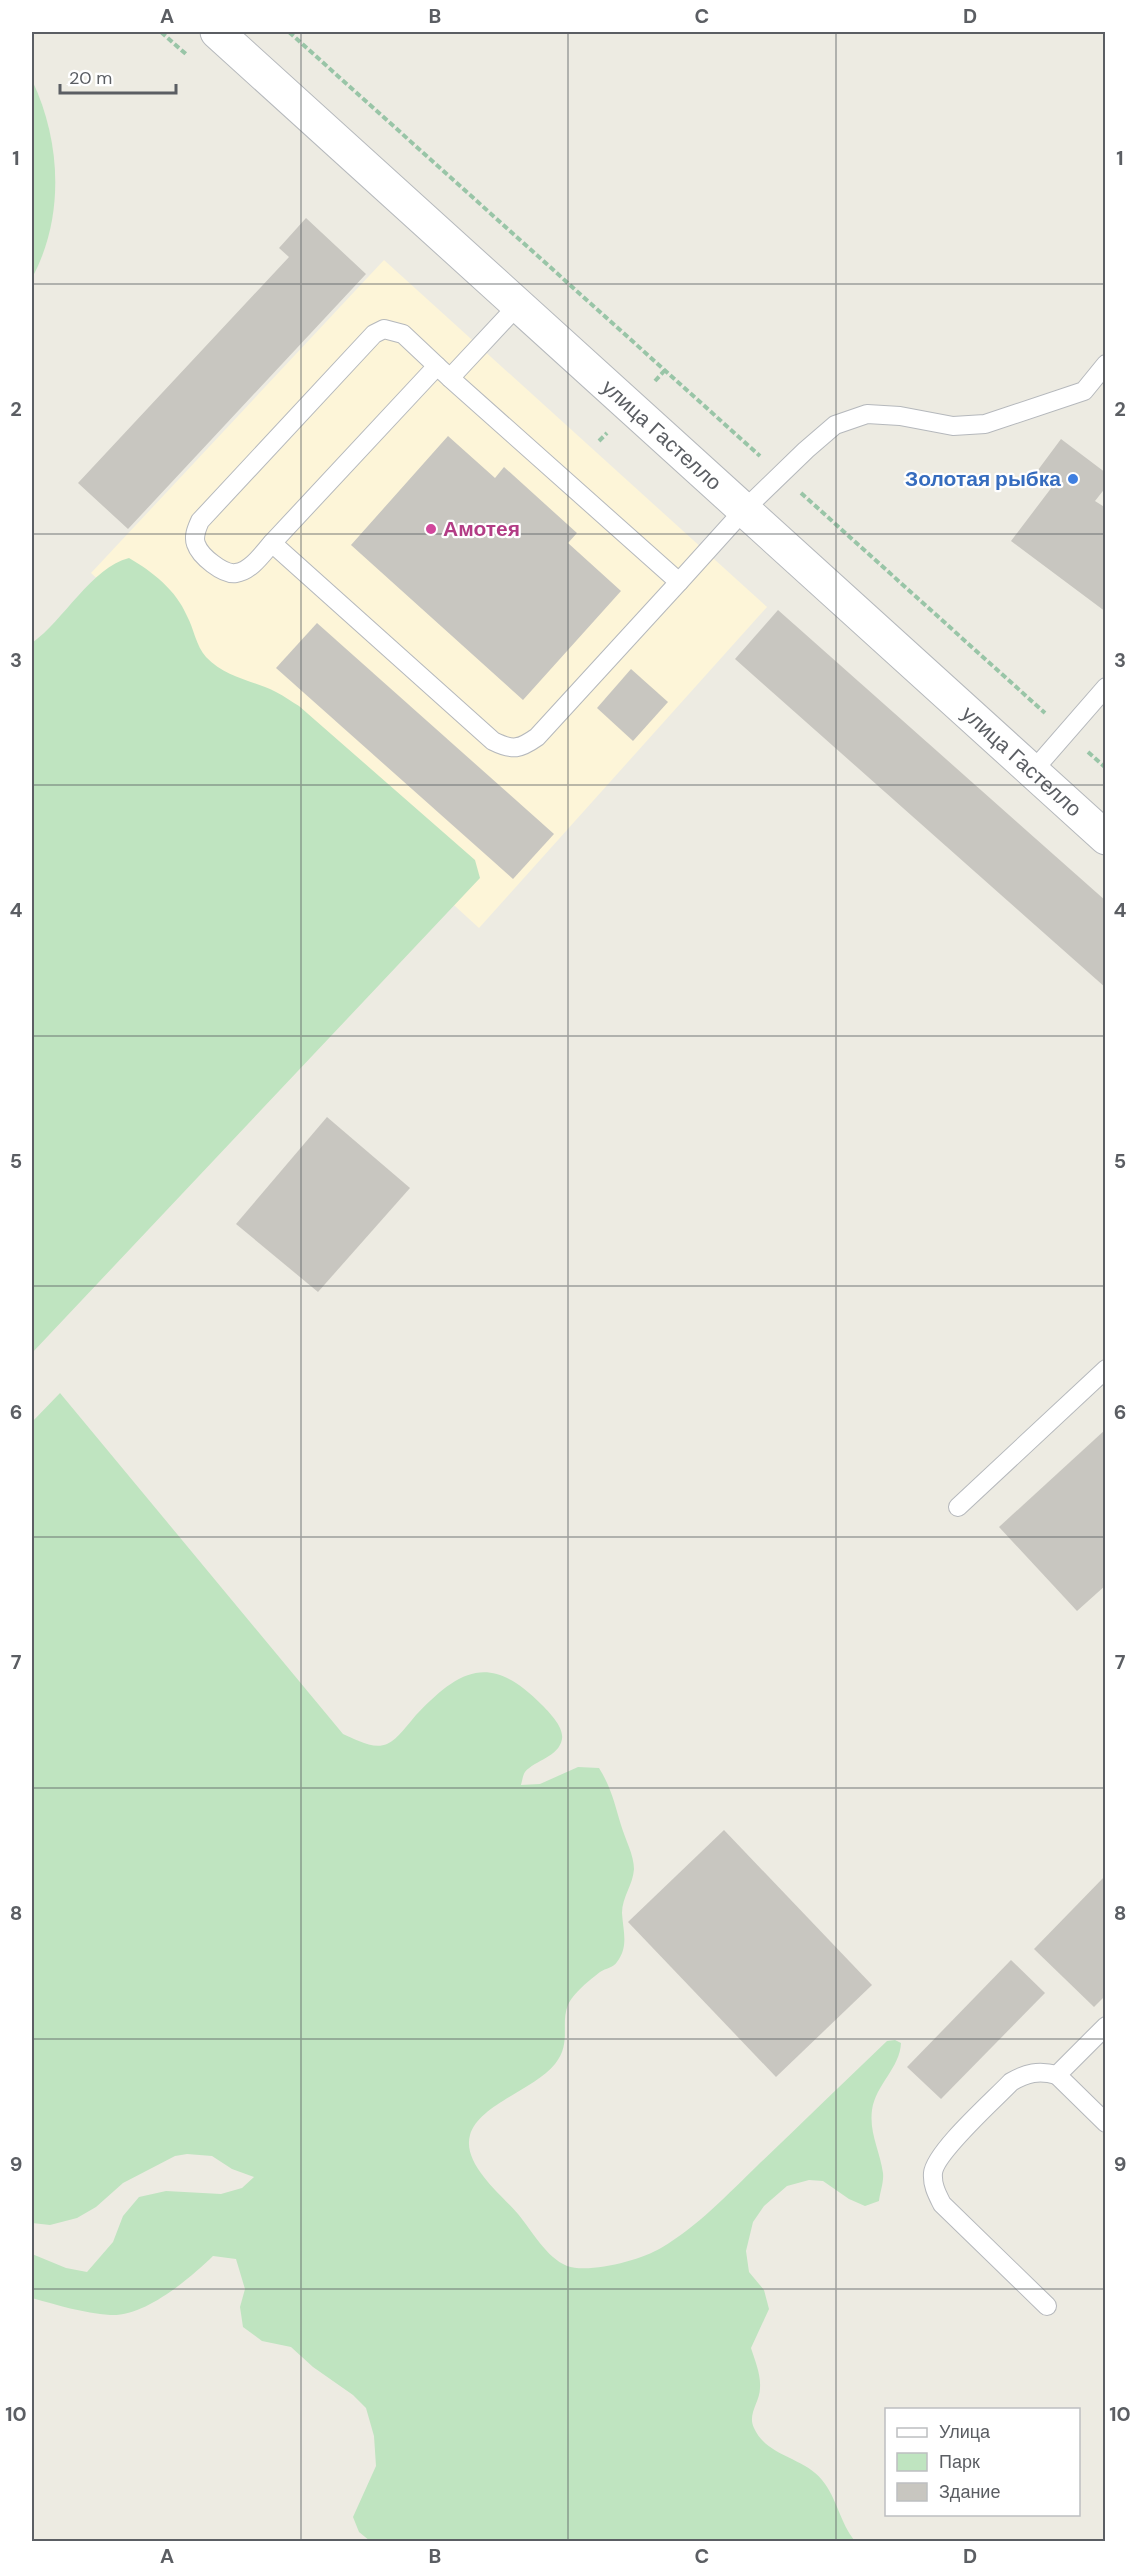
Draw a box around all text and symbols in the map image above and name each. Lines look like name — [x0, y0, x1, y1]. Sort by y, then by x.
text: A — [160, 3, 174, 29]
text: B — [429, 3, 441, 29]
text: C — [695, 3, 709, 29]
text: D — [963, 3, 977, 29]
scale bar — [60, 57, 176, 95]
text: 20 m — [69, 66, 112, 90]
text: 1 — [12, 145, 20, 171]
text: 1 — [1116, 145, 1124, 171]
street label: улица Гастелло — [596, 373, 727, 497]
text: 2 — [10, 396, 22, 422]
text: 2 — [1114, 396, 1126, 422]
place label: Золотая рыбка — [905, 465, 1061, 493]
marker: Золотая рыбка — [1066, 472, 1080, 486]
place label: Амотея — [443, 515, 520, 543]
marker: Амотея — [424, 522, 438, 536]
text: 3 — [10, 647, 22, 673]
text: 3 — [1114, 647, 1126, 673]
street label: улица Гастелло — [956, 700, 1087, 823]
text: 4 — [10, 897, 23, 923]
text: 4 — [1114, 897, 1127, 923]
text: 5 — [10, 1148, 22, 1174]
text: 5 — [1114, 1148, 1126, 1174]
text: 6 — [10, 1399, 22, 1425]
text: 6 — [1114, 1399, 1126, 1425]
text: 7 — [11, 1649, 22, 1675]
text: 7 — [1115, 1649, 1126, 1675]
text: 8 — [10, 1900, 22, 1926]
text: 8 — [1114, 1900, 1126, 1926]
text: 9 — [10, 2151, 22, 2177]
text: 9 — [1114, 2151, 1126, 2177]
text: 10 — [5, 2401, 27, 2427]
text: 10 — [1109, 2401, 1131, 2427]
legend — [885, 2408, 1080, 2516]
text: Улица — [939, 2420, 991, 2444]
text: Парк — [939, 2450, 980, 2474]
text: Здание — [939, 2480, 1000, 2504]
text: A — [160, 2543, 174, 2569]
text: B — [429, 2543, 441, 2569]
text: C — [695, 2543, 709, 2569]
text: D — [963, 2543, 977, 2569]

